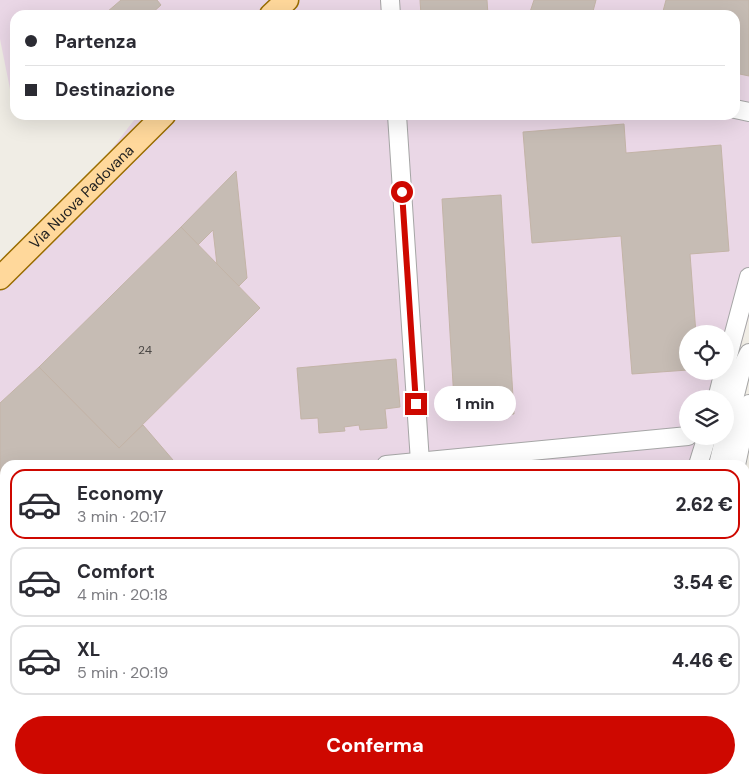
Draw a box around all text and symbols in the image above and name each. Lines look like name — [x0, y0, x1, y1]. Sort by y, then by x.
text: Partenza — [55, 29, 137, 54]
text: Destinazione — [55, 77, 175, 102]
street label: Via Nuova Padovana — [25, 140, 138, 253]
route start — [391, 181, 413, 203]
map controls — [679, 325, 734, 445]
button: locate — [679, 325, 734, 380]
house number: 24 — [138, 342, 152, 358]
callout: 1 min — [434, 386, 516, 422]
button: layers — [679, 390, 734, 445]
route end — [405, 393, 427, 415]
text: 1 min — [455, 393, 495, 414]
text: Economy — [77, 481, 164, 506]
icon: car — [17, 482, 62, 527]
text: 2.62 € — [675, 492, 733, 517]
text: 3 min · 20:17 — [77, 506, 166, 527]
text: Comfort — [77, 559, 155, 584]
icon: car — [17, 560, 62, 605]
text: 3.54 € — [673, 570, 733, 595]
text: 4 min · 20:18 — [77, 584, 168, 605]
text: XL — [77, 637, 100, 662]
icon: car — [17, 638, 62, 683]
text: 4.46 € — [672, 648, 733, 673]
text: 5 min · 20:19 — [77, 662, 168, 683]
button: Conferma — [15, 716, 735, 774]

